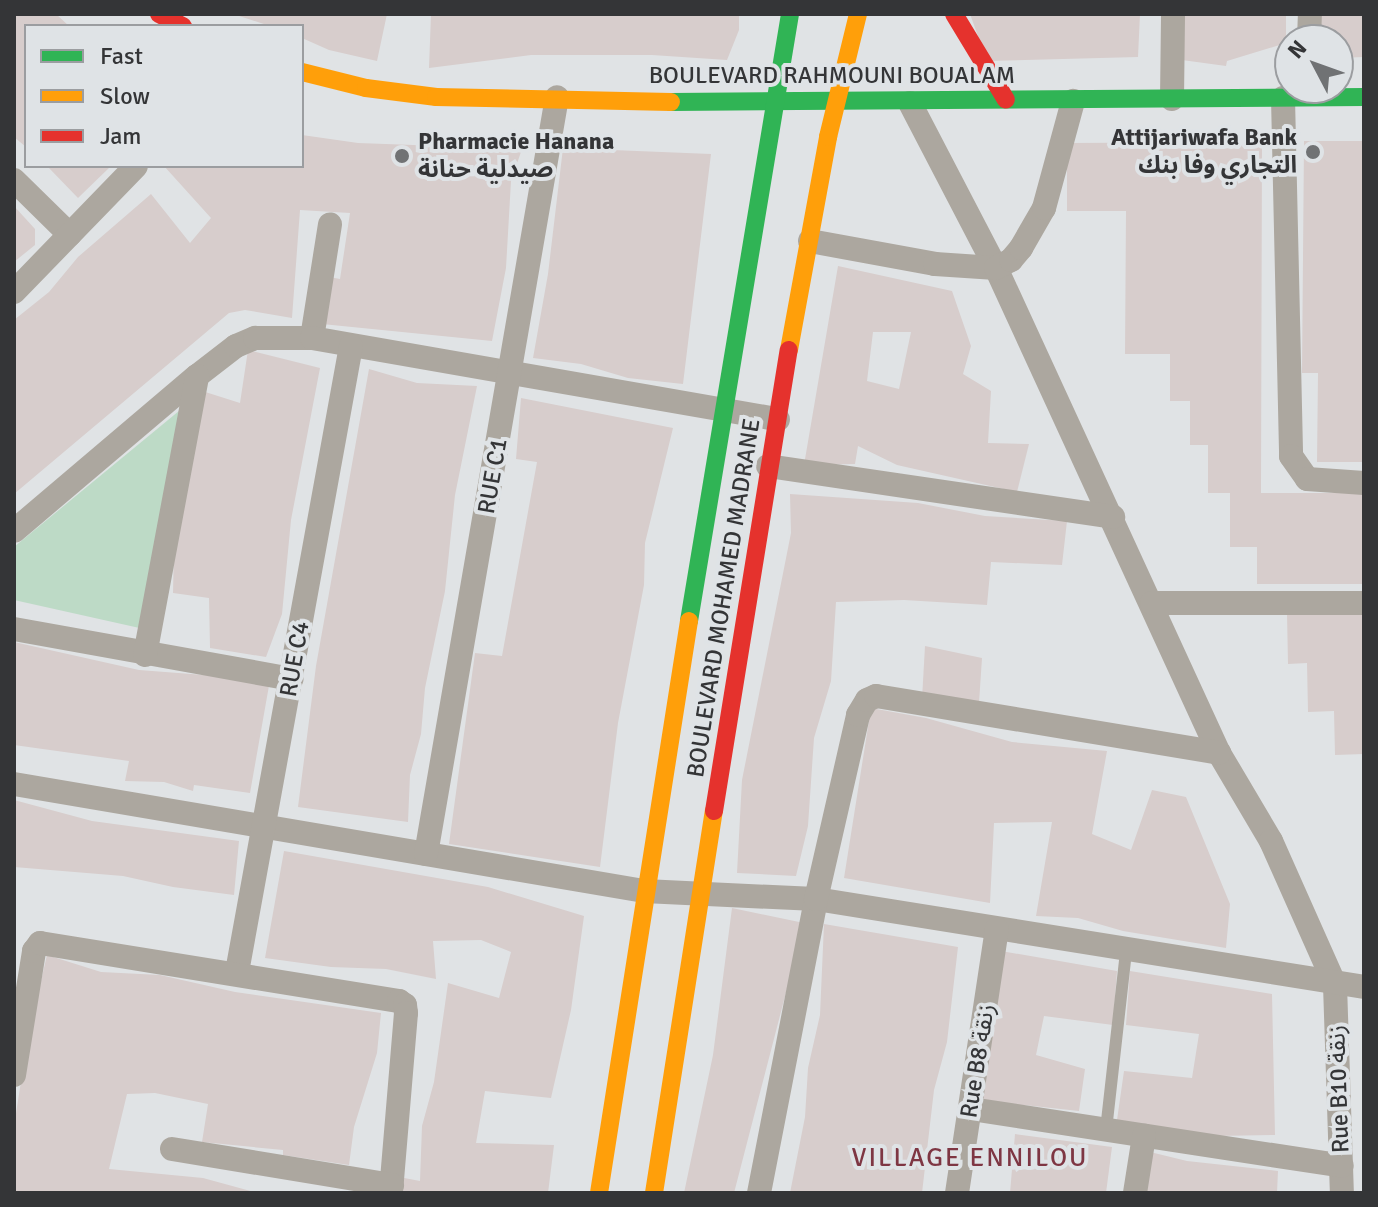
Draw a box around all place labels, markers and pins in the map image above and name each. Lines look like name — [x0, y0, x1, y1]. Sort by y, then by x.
place label: Attijariwafa Bank التجاري وفا بنك — [1111, 124, 1297, 180]
place label: Pharmacie Hanana صيدلية حنانة — [418, 128, 614, 184]
marker: Attijariwafa Bank التجاري وفا بنك — [1304, 143, 1322, 161]
marker: Pharmacie Hanana صيدلية حنانة — [393, 147, 411, 165]

